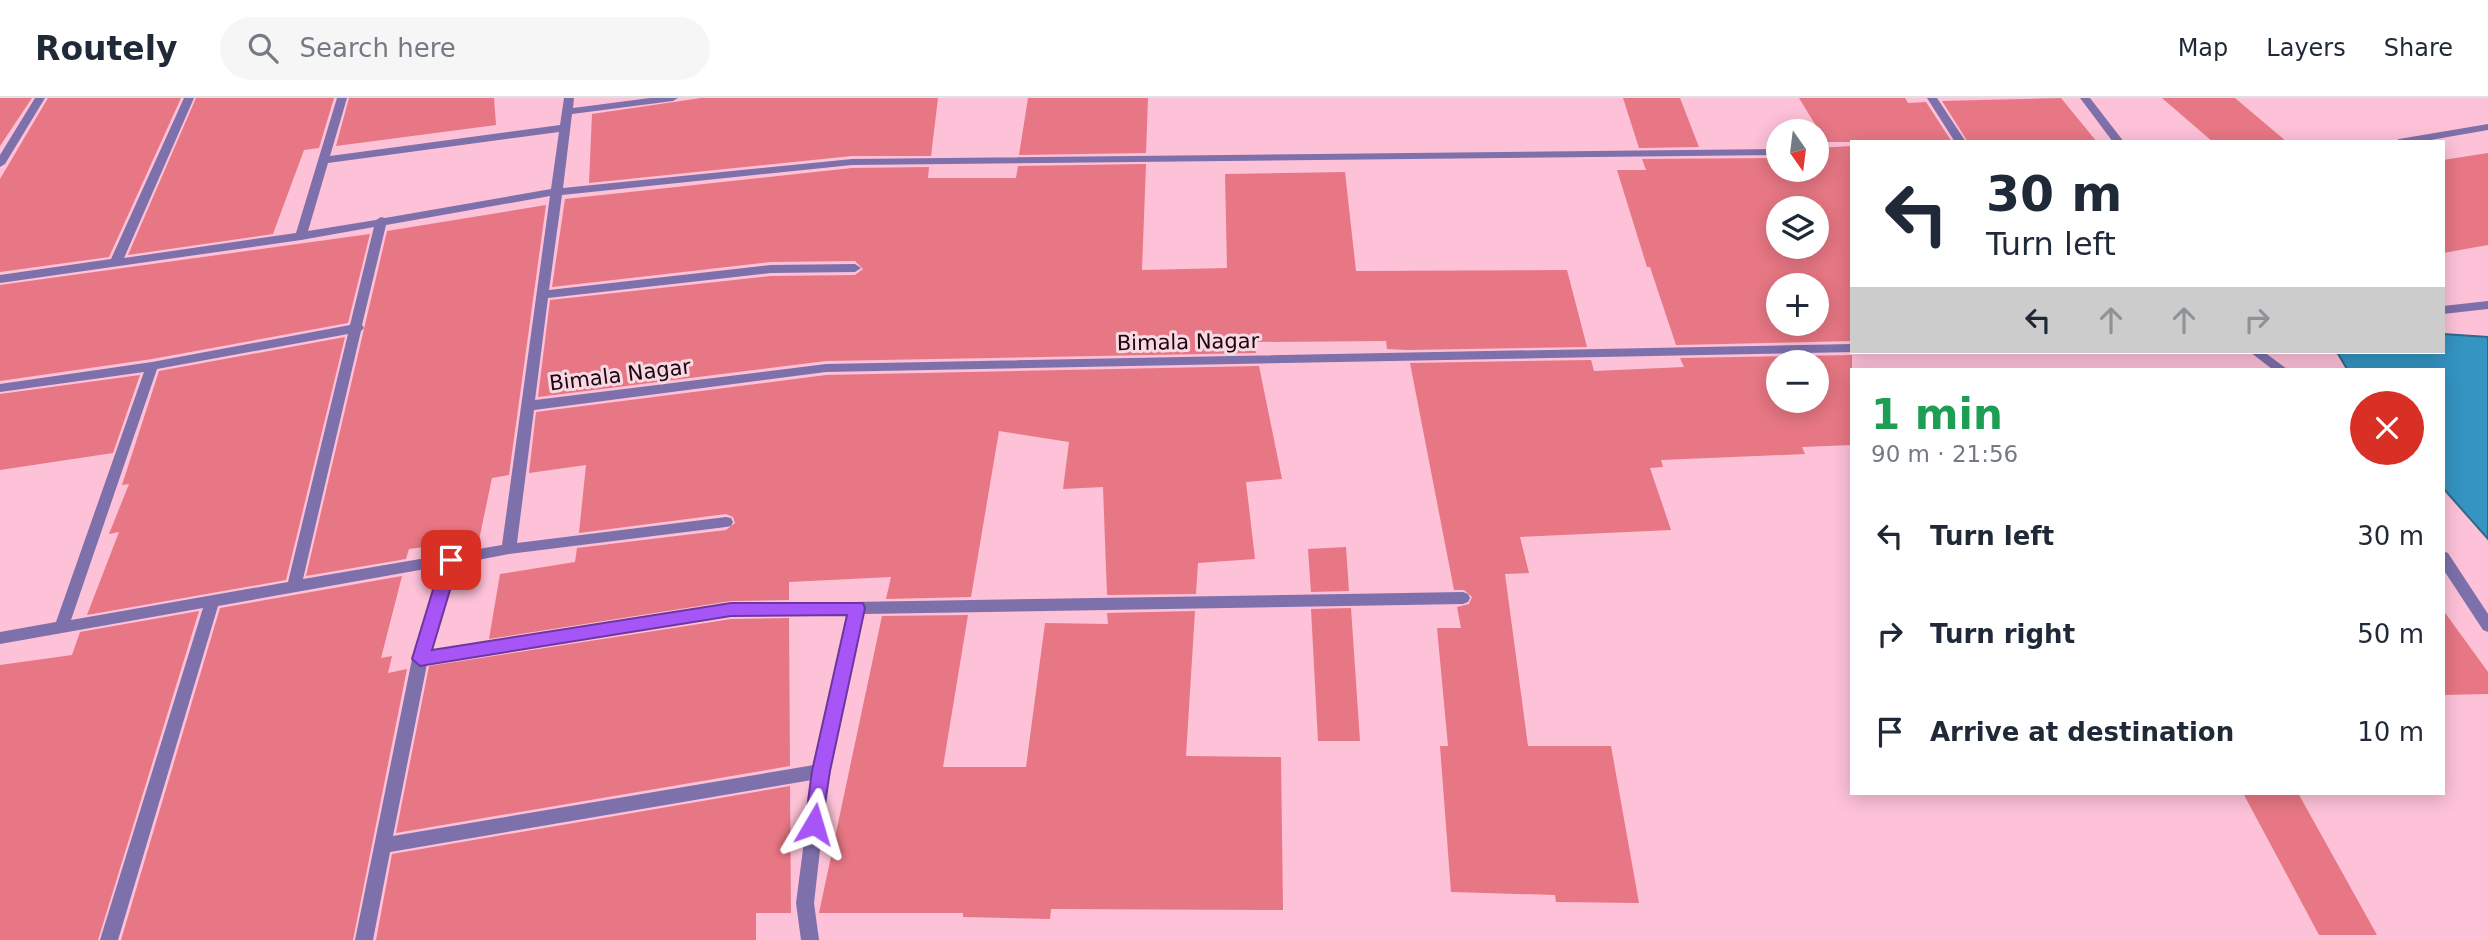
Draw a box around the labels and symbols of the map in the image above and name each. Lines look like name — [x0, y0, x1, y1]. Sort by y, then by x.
north arrow — [1766, 119, 1829, 182]
street label: Bimala Nagar — [1117, 329, 1260, 355]
street label: Bimala Nagar — [548, 354, 692, 396]
pin — [421, 530, 481, 590]
position arrow — [777, 787, 851, 861]

